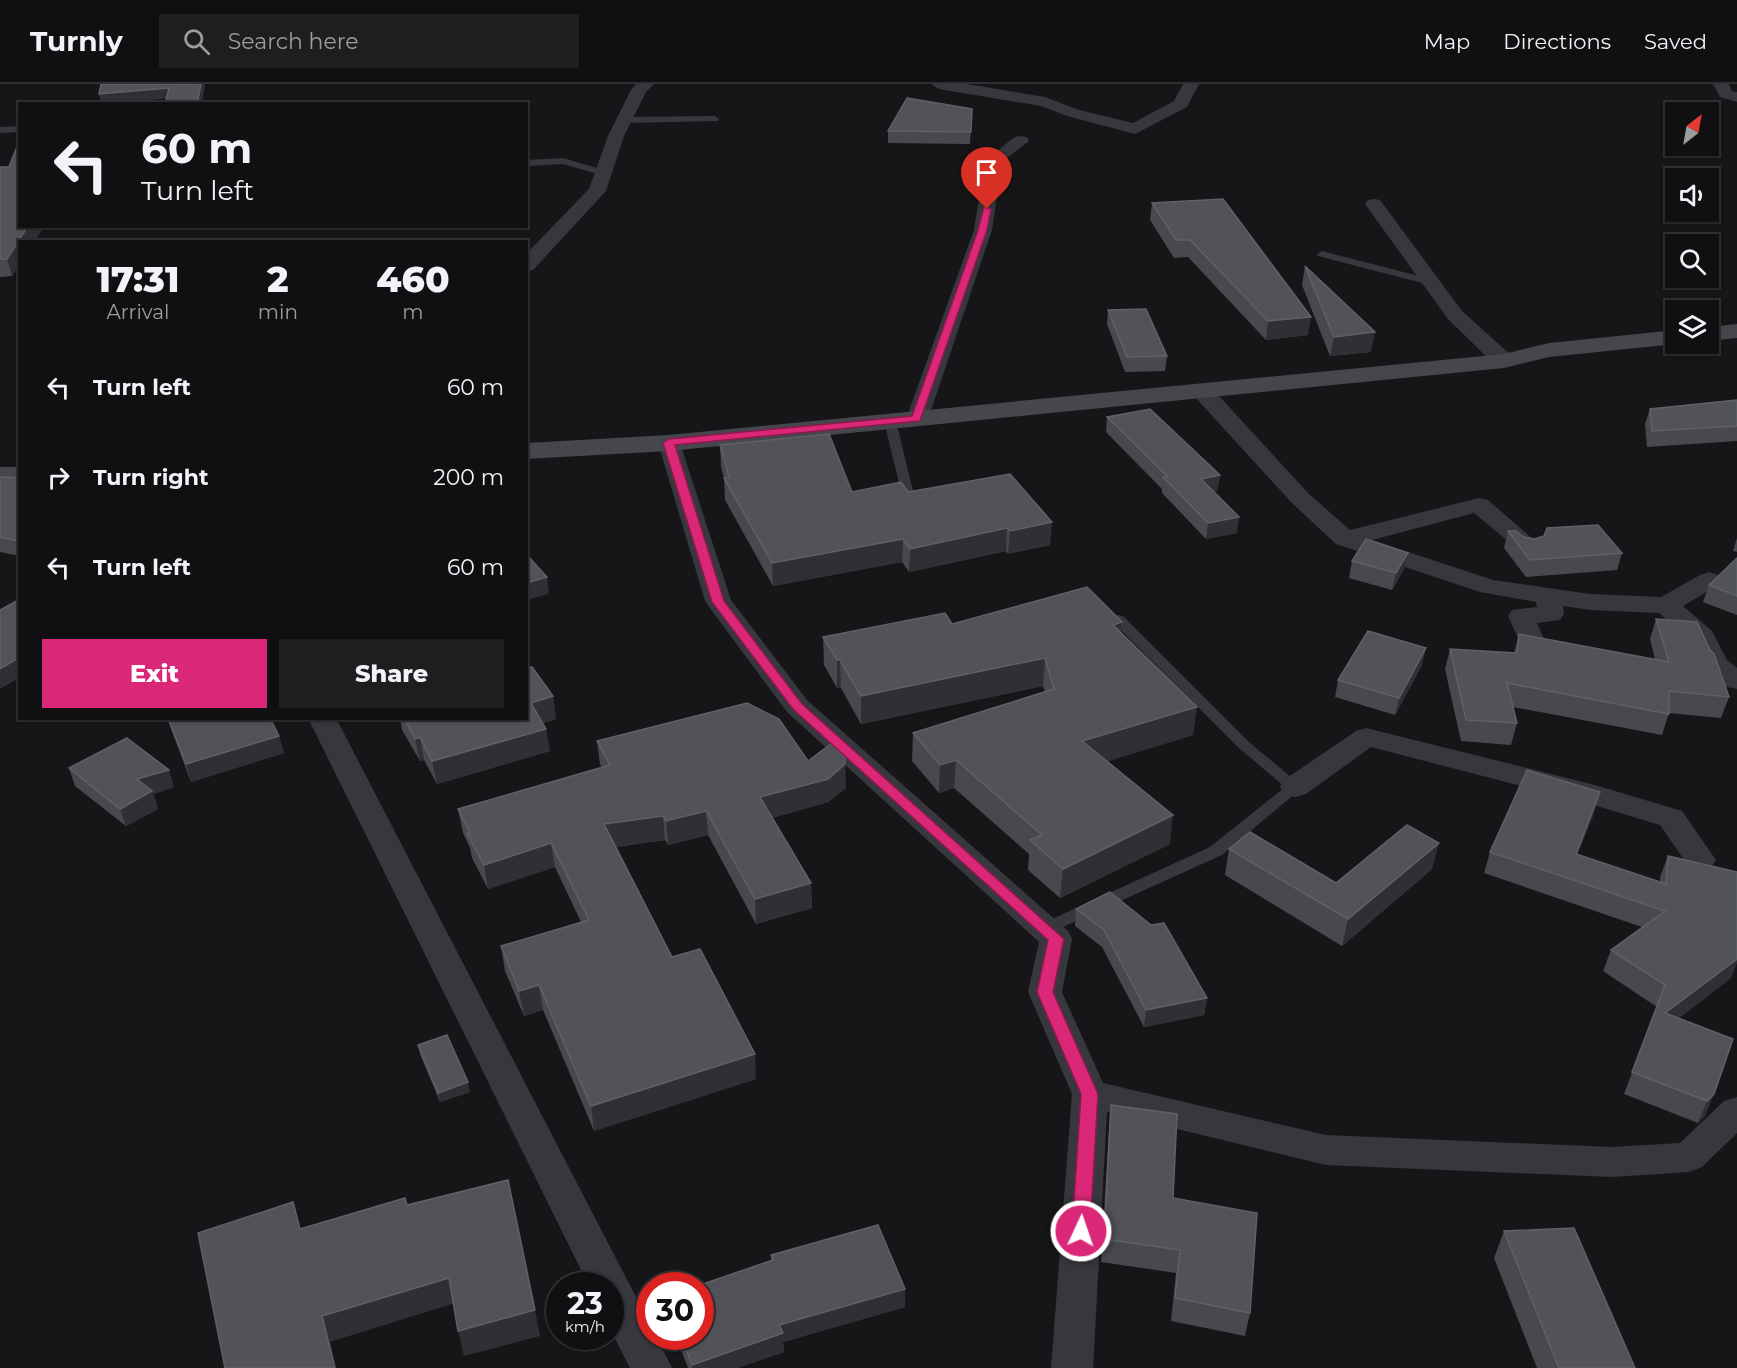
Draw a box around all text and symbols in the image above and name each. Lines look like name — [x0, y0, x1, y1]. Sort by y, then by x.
search box — [159, 14, 579, 68]
text: Turnly — [30, 24, 123, 58]
icon: search — [180, 25, 213, 58]
text: Search here — [228, 28, 359, 55]
text: Map — [1424, 29, 1470, 54]
text: Directions — [1503, 29, 1611, 54]
text: Saved — [1644, 29, 1707, 54]
north arrow — [1665, 102, 1719, 156]
map controls — [1665, 102, 1719, 354]
text: 60 m — [141, 122, 252, 174]
icon: left — [42, 126, 120, 204]
pin — [961, 147, 1012, 209]
icon: arrive — [970, 156, 1003, 189]
button: sound — [1665, 168, 1719, 222]
text: Turn left — [141, 174, 254, 207]
button: search — [1665, 234, 1719, 288]
text: 17:31 — [96, 257, 179, 301]
text: 2 — [267, 257, 289, 301]
text: 460 — [376, 257, 450, 301]
text: Arrival — [106, 300, 169, 324]
text: min — [258, 300, 298, 324]
text: m — [402, 300, 424, 324]
button: layers — [1665, 300, 1719, 354]
icon: left — [42, 371, 75, 404]
text: Turn left — [93, 374, 191, 401]
text: 60 m — [447, 374, 504, 401]
icon: right — [42, 461, 75, 494]
text: Turn right — [93, 464, 208, 491]
text: 200 m — [433, 464, 504, 491]
icon: left — [42, 551, 75, 584]
text: Turn left — [93, 554, 191, 581]
text: 60 m — [447, 554, 504, 581]
button: Exit — [42, 639, 267, 708]
button: Share — [279, 639, 504, 708]
position arrow — [1049, 1199, 1113, 1263]
speed limit sign: 30 — [636, 1272, 714, 1350]
text: 23 — [567, 1285, 603, 1322]
text: km/h — [565, 1317, 605, 1336]

